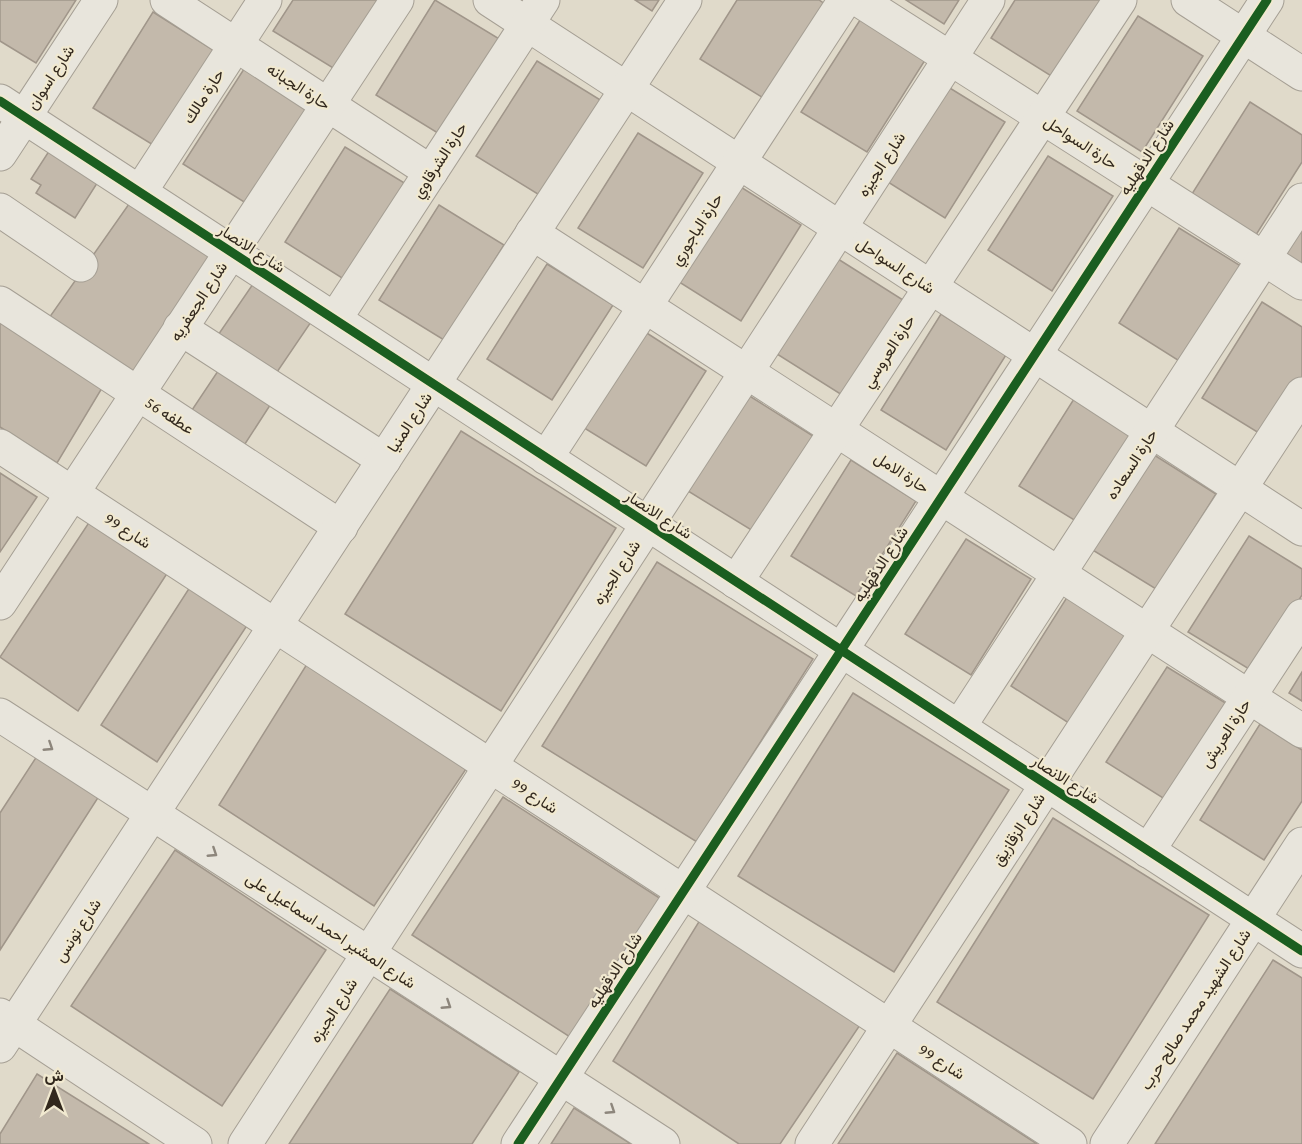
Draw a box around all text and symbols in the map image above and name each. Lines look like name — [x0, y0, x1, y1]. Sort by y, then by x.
street label: شارع اسوان — [23, 42, 80, 114]
street label: حارة الجبانه — [263, 60, 334, 115]
street label: حارة مالك — [180, 66, 229, 128]
street label: حارة السواحل — [1040, 113, 1121, 174]
street label: شارع الدقهليه — [1116, 116, 1180, 200]
street label: حارة الشرقاوي — [409, 119, 474, 204]
street label: شارع الجيزه — [854, 129, 911, 201]
street label: حارة الباجوري — [667, 190, 730, 271]
street label: شارع الانصار — [213, 220, 288, 279]
street label: شارع السواحل — [852, 234, 938, 299]
street label: شارع الجعفريه — [167, 258, 233, 346]
street label: حارة العروسي — [859, 312, 923, 393]
street label: شارع المنيا — [384, 389, 438, 457]
street label: عطفه 56 — [142, 394, 197, 437]
street label: حارة السعاده — [1103, 426, 1162, 503]
street label: حارة الامل — [870, 449, 932, 498]
street label: شارع الانصار — [620, 486, 695, 545]
street label: شارع 99 — [100, 509, 154, 554]
street label: شارع الدقهليه — [850, 523, 914, 607]
street label: شارع الجيزه — [589, 537, 646, 609]
street label: حارة العريش — [1197, 696, 1256, 772]
one-way arrow — [42, 740, 53, 751]
street label: شارع الانصار — [1027, 751, 1102, 810]
street label: شارع 99 — [507, 774, 561, 819]
street label: شارع الزقازيق — [989, 790, 1051, 870]
one-way arrow — [206, 846, 217, 857]
street label: شارع المشير احمد اسماعيل على — [241, 869, 419, 994]
street label: شارع تونس — [51, 896, 107, 967]
street label: شارع الشهيد محمد صالح حرب — [1137, 926, 1256, 1094]
street label: شارع الدقهليه — [584, 929, 648, 1013]
street label: شارع الجيزه — [306, 975, 363, 1047]
one-way arrow — [441, 997, 451, 1009]
street label: شارع 99 — [914, 1040, 968, 1085]
north arrow — [24, 1060, 84, 1120]
text: ش — [44, 1067, 64, 1085]
one-way arrow — [605, 1103, 615, 1115]

